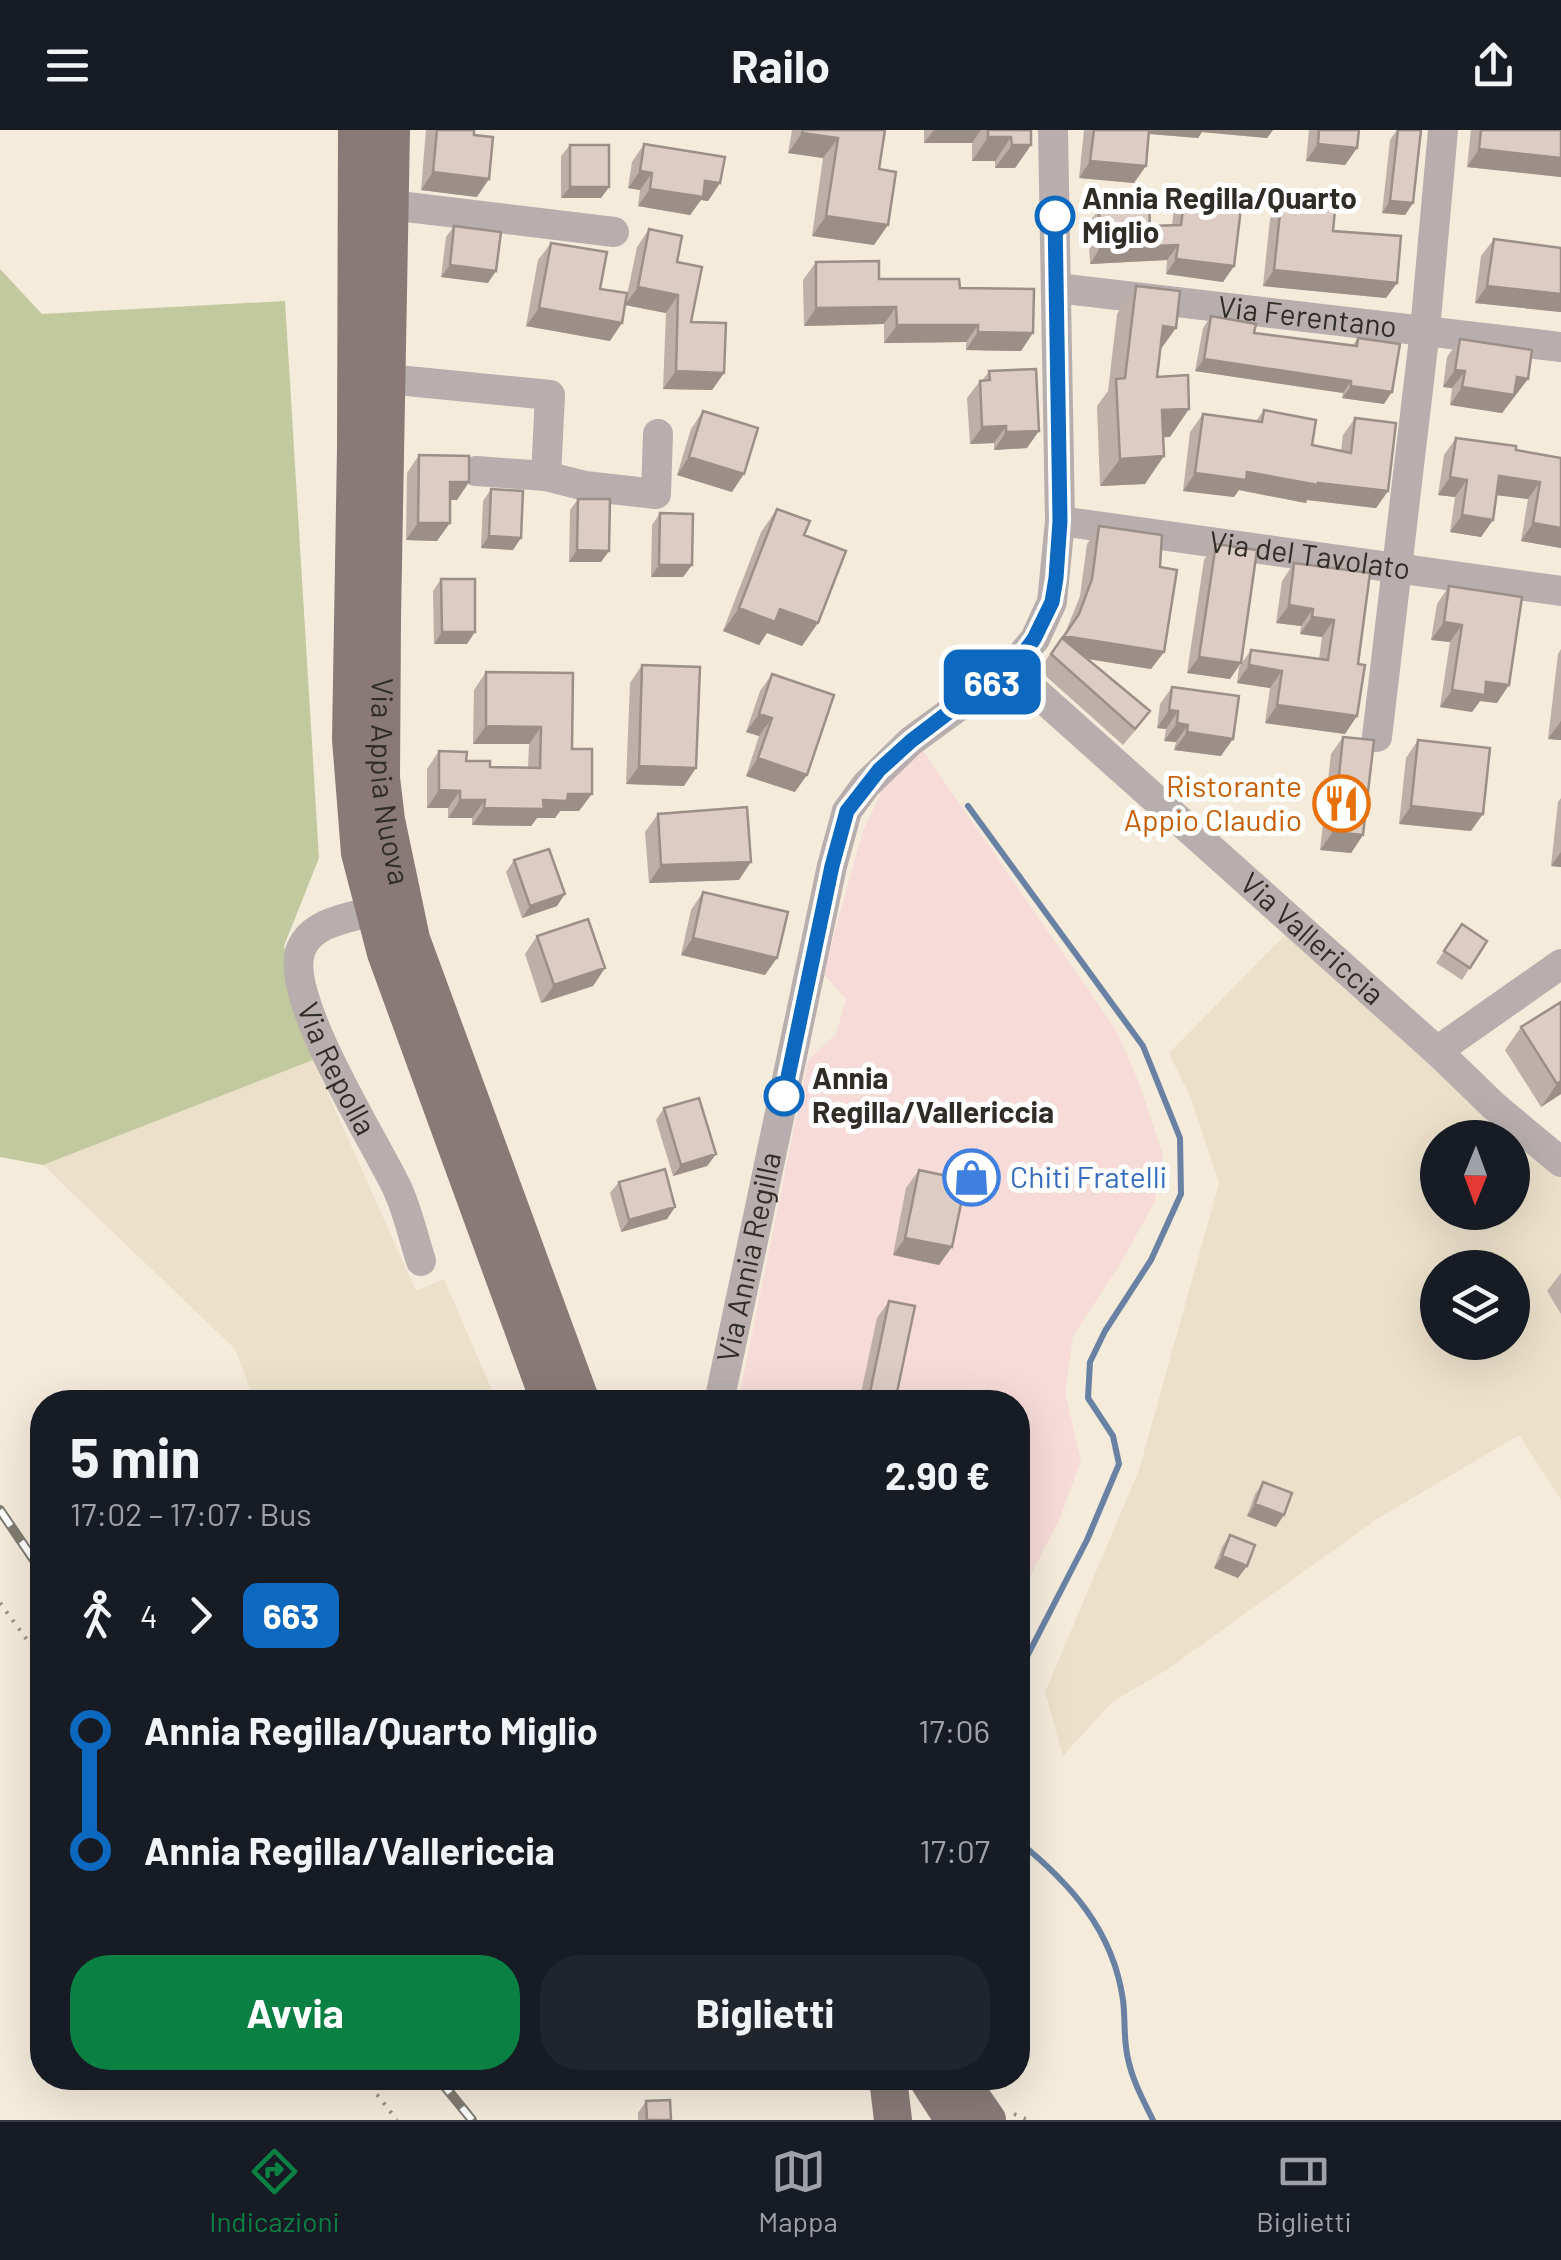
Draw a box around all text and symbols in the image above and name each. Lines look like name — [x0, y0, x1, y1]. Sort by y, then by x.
icon: menu — [40, 38, 95, 93]
text: Railo — [731, 38, 830, 92]
icon: share — [1466, 38, 1521, 93]
place label: Annia Regilla/Quarto Miglio — [1082, 179, 1357, 249]
marker: Annia Regilla/Quarto Miglio — [1036, 197, 1074, 235]
street label: Via Ferentano — [1216, 287, 1399, 344]
street label: Via del Tavolato — [1207, 522, 1413, 586]
line badge: 663 — [934, 650, 1050, 714]
text: 663 — [964, 661, 1020, 703]
street label: Via Appia Nuova — [365, 678, 419, 888]
place label: Ristorante Appio Claudio — [1124, 767, 1302, 837]
restaurant icon: Ristorante Appio Claudio — [1311, 774, 1371, 834]
street label: Via Vallericcia — [1234, 864, 1393, 1011]
street label: Via Repolla — [291, 997, 385, 1140]
place label: Annia Regilla/Vallericcia — [812, 1059, 1054, 1129]
marker: Annia Regilla/Vallericcia — [765, 1077, 803, 1115]
north arrow — [1420, 1120, 1530, 1230]
map controls — [1420, 1120, 1530, 1360]
shop icon: Chiti Fratelli — [941, 1148, 1001, 1208]
street label: Via Annia Regilla — [708, 1149, 787, 1365]
place label: Chiti Fratelli — [1010, 1158, 1167, 1194]
button: layers — [1420, 1250, 1530, 1360]
text: 5 min — [70, 1423, 201, 1489]
text: 2.90 € — [885, 1452, 990, 1498]
text: 17:02 – 17:07 · Bus — [70, 1494, 312, 1532]
icon: walk — [70, 1588, 125, 1643]
icon: forward — [173, 1588, 228, 1643]
text: 663 — [263, 1594, 319, 1636]
text: 4 — [140, 1596, 158, 1634]
text: Annia Regilla/Quarto Miglio — [144, 1707, 598, 1753]
text: 17:06 — [918, 1711, 990, 1749]
text: Annia Regilla/Vallericcia — [144, 1827, 555, 1873]
text: 17:07 — [920, 1831, 990, 1869]
button: Avvia — [70, 1955, 520, 2070]
button: Biglietti — [540, 1955, 990, 2070]
tab: Indicazioni — [209, 2144, 340, 2238]
tab: Mappa — [758, 2144, 838, 2238]
tab: Biglietti — [1256, 2144, 1352, 2238]

